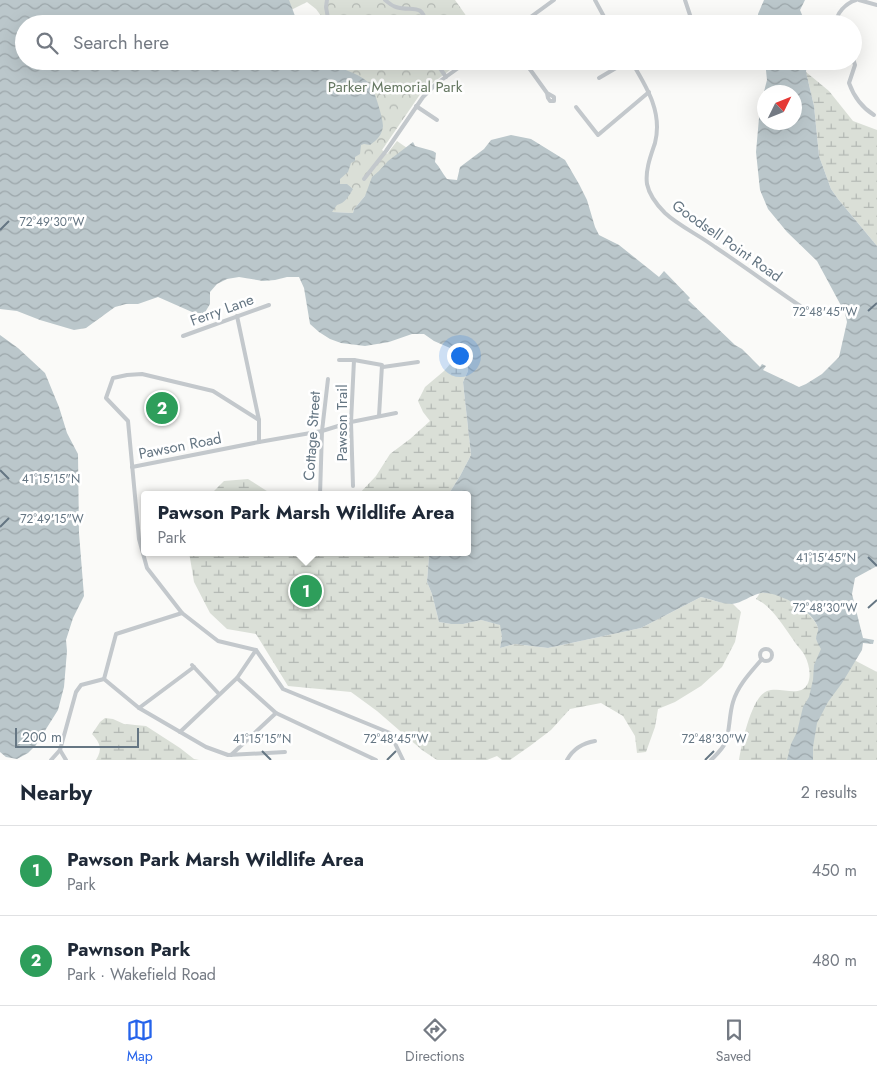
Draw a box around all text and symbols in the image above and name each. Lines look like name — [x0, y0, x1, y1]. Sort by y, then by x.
search box — [15, 15, 862, 70]
icon: search — [33, 29, 61, 57]
text: Search here — [73, 29, 169, 56]
park label: Parker Memorial Park — [328, 76, 463, 98]
north arrow — [757, 85, 802, 130]
street label: Goodsell Point Road — [667, 195, 787, 287]
text: 72°49'30"W — [19, 213, 85, 231]
street label: Ferry Lane — [187, 288, 257, 332]
text: 72°48'45"W — [793, 303, 857, 321]
your location — [447, 343, 473, 369]
street label: Pawson Trail — [331, 384, 353, 462]
pin: 2 — [146, 389, 178, 427]
street label: Cottage Street — [298, 390, 326, 481]
street label: Pawson Road — [137, 427, 223, 465]
text: 41°15'15"N — [22, 470, 80, 488]
popup — [141, 491, 471, 556]
text: Pawson Park Marsh Wildlife Area — [158, 499, 454, 526]
text: 72°49'15"W — [20, 510, 84, 528]
text: Park — [158, 526, 186, 549]
text: 41°15'45"N — [796, 549, 856, 567]
pin: 1 — [290, 572, 322, 610]
text: 72°48'30"W — [793, 599, 857, 617]
scale bar — [15, 725, 139, 748]
text: 200 m — [22, 727, 62, 747]
text: 41°15'15"N — [233, 730, 291, 748]
text: 72°48'45"W — [364, 730, 428, 748]
text: 72°48'30"W — [682, 730, 746, 748]
text: Nearby — [20, 778, 92, 808]
text: 2 results — [801, 781, 857, 804]
text: Pawson Park Marsh Wildlife Area — [67, 846, 364, 873]
text: 1 — [32, 859, 40, 882]
text: 450 m — [812, 859, 857, 882]
text: Park — [67, 873, 96, 896]
text: Pawnson Park — [67, 936, 191, 963]
text: 2 — [31, 949, 41, 972]
text: 480 m — [812, 949, 857, 972]
text: Park · Wakefield Road — [67, 963, 216, 986]
tab: Map — [126, 1016, 154, 1066]
tab: Directions — [405, 1016, 464, 1066]
tab: Saved — [716, 1016, 751, 1066]

